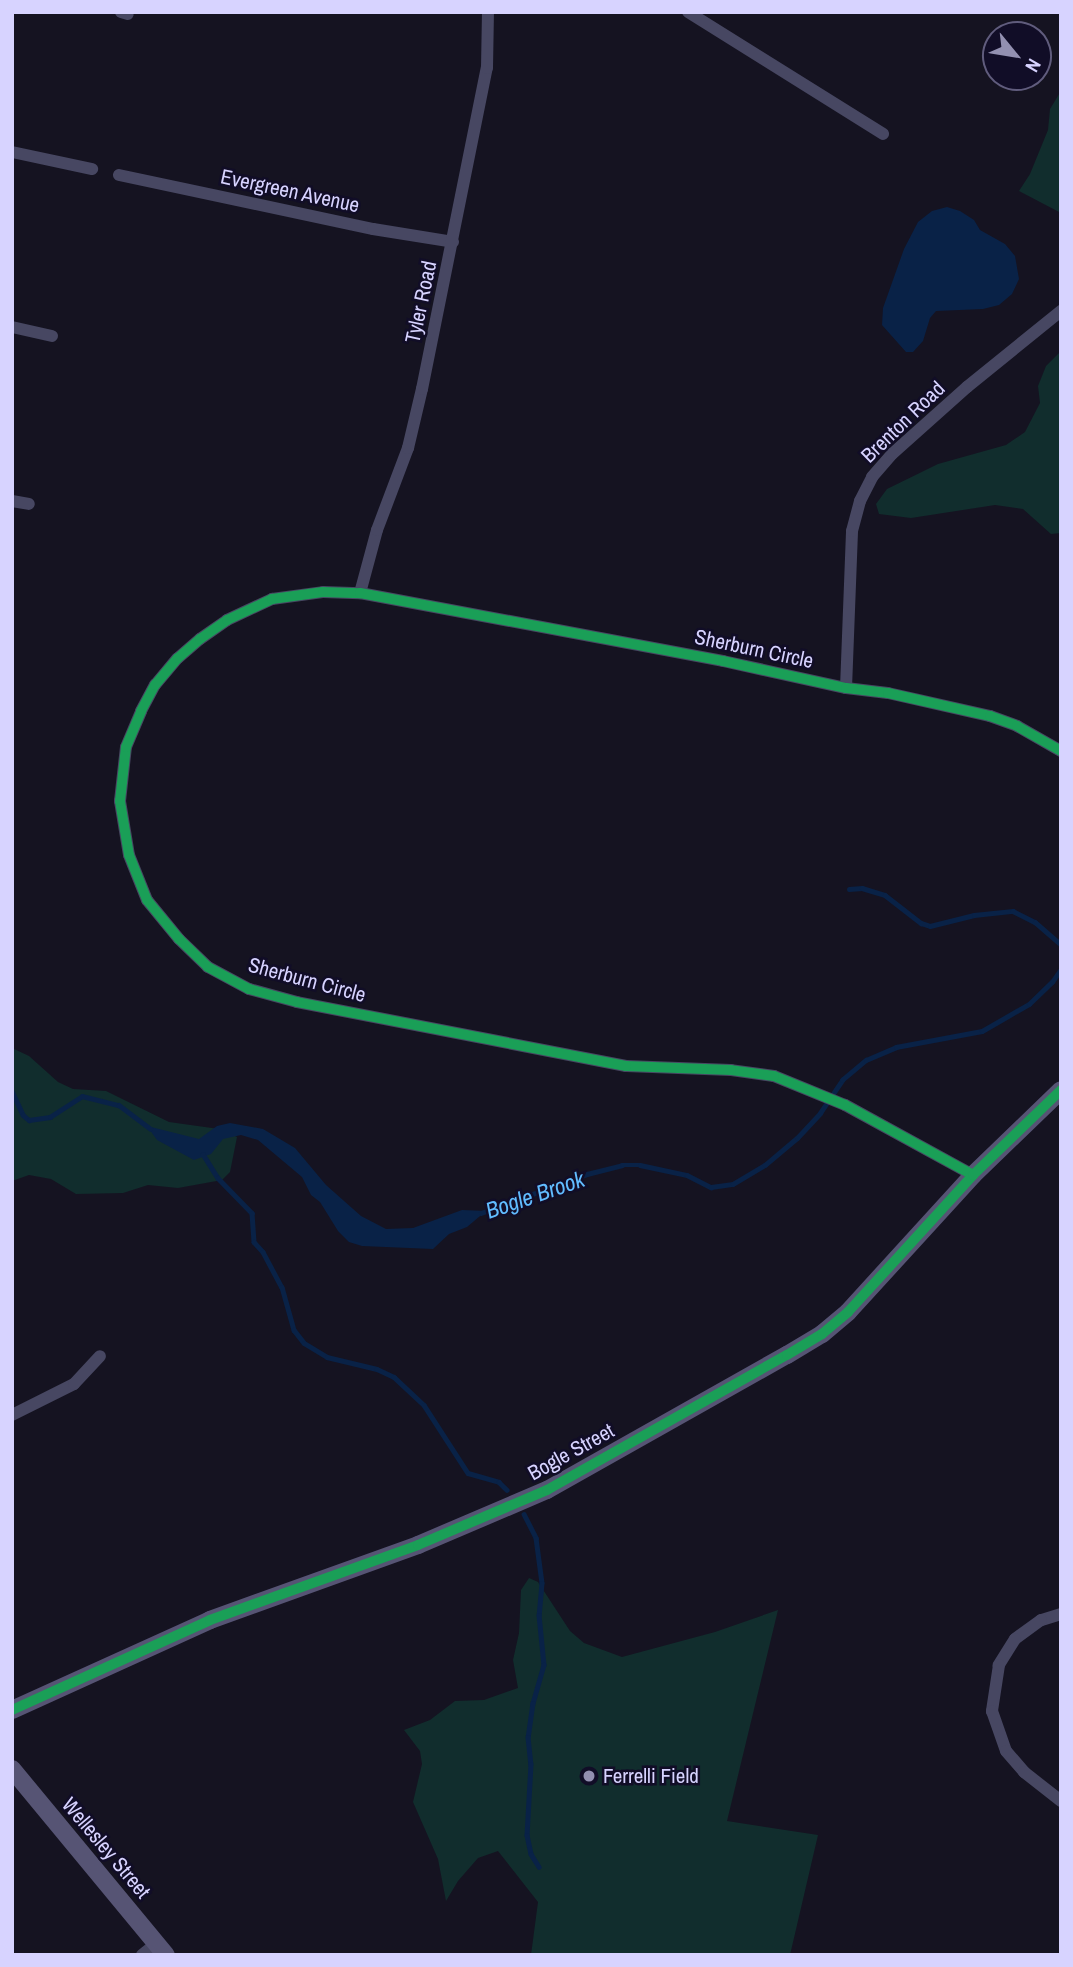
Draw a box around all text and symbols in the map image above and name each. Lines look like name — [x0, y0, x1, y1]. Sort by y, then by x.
north arrow — [982, 21, 1052, 91]
text: N — [1019, 54, 1048, 77]
street label: Evergreen Avenue — [218, 164, 362, 218]
street label: Tyler Road — [400, 259, 442, 345]
street label: Brenton Road — [856, 376, 950, 468]
street label: Sherburn Circle — [692, 624, 816, 674]
street label: Sherburn Circle — [246, 952, 368, 1008]
water label: Bogle Brook — [482, 1165, 588, 1225]
street label: Bogle Street — [523, 1418, 619, 1486]
place label: Ferrelli Field — [603, 1763, 699, 1789]
marker: Ferrelli Field — [581, 1768, 597, 1784]
street label: Wellesley Street — [56, 1792, 156, 1904]

